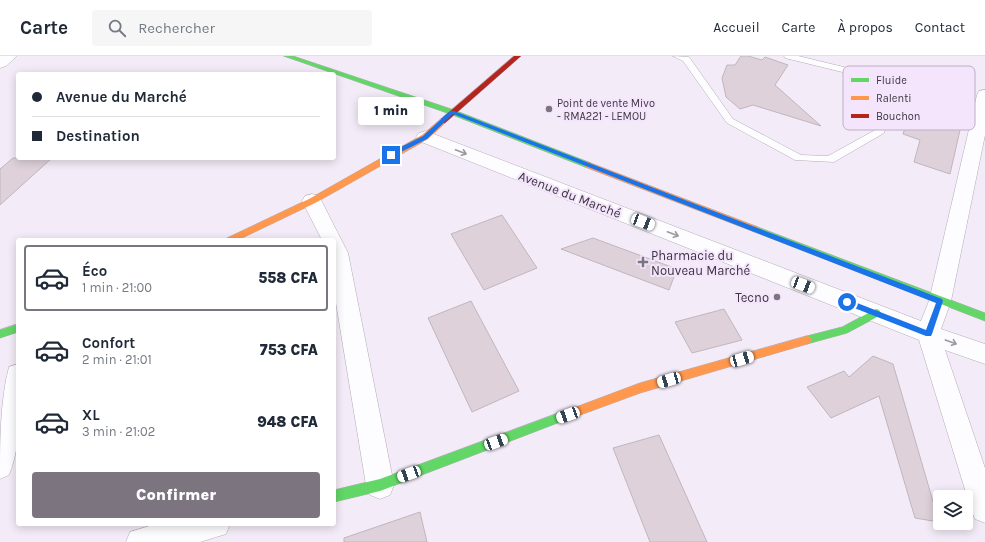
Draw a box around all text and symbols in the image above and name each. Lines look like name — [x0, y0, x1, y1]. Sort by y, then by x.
search box — [92, 10, 372, 46]
text: Carte — [20, 17, 68, 39]
icon: search — [106, 17, 128, 39]
text: Rechercher — [138, 19, 215, 37]
text: Accueil — [713, 19, 760, 36]
text: Carte — [782, 19, 815, 36]
text: À propos — [837, 19, 893, 36]
text: Contact — [915, 19, 965, 36]
legend — [843, 66, 975, 130]
text: Fluide — [876, 74, 907, 87]
text: Avenue du Marché — [56, 88, 187, 106]
text: Ralenti — [876, 92, 912, 105]
callout: 1 min — [358, 97, 424, 125]
place label: Point de vente Mivo - RMA221 - LEMOU — [557, 97, 655, 123]
text: 1 min — [374, 103, 408, 118]
marker: Point de vente Mivo - RMA221 - LEMOU — [544, 104, 554, 114]
text: Bouchon — [876, 110, 920, 123]
text: Destination — [56, 127, 140, 145]
route end — [382, 146, 400, 164]
one-way arrow — [455, 148, 467, 156]
street label: Avenue du Marché — [516, 168, 624, 221]
car — [630, 212, 656, 232]
one-way arrow — [667, 231, 679, 239]
place label: Pharmacie du Nouveau Marché — [651, 248, 751, 278]
marker: Pharmacie du Nouveau Marché — [638, 257, 648, 267]
icon: car — [34, 260, 70, 296]
text: Éco — [82, 262, 107, 280]
text: 558 CFA — [258, 269, 318, 287]
car — [790, 275, 816, 295]
text: 1 min · 21:00 — [82, 280, 152, 295]
place label: Tecno — [735, 290, 769, 305]
marker: Tecno — [772, 292, 782, 302]
route start — [838, 293, 856, 311]
icon: car — [34, 332, 70, 368]
text: Confort — [82, 334, 135, 352]
one-way arrow — [945, 339, 958, 346]
text: 753 CFA — [260, 341, 318, 359]
car — [729, 350, 755, 368]
text: 2 min · 21:01 — [82, 352, 152, 367]
car — [656, 371, 682, 389]
icon: car — [34, 404, 70, 440]
car — [555, 405, 581, 425]
text: XL — [82, 406, 100, 424]
text: 948 CFA — [257, 413, 318, 431]
text: 3 min · 21:02 — [82, 424, 155, 439]
car — [483, 432, 509, 452]
car — [396, 464, 422, 484]
button: Confirmer — [32, 472, 320, 518]
map controls — [933, 490, 973, 530]
button: layers — [933, 490, 973, 530]

